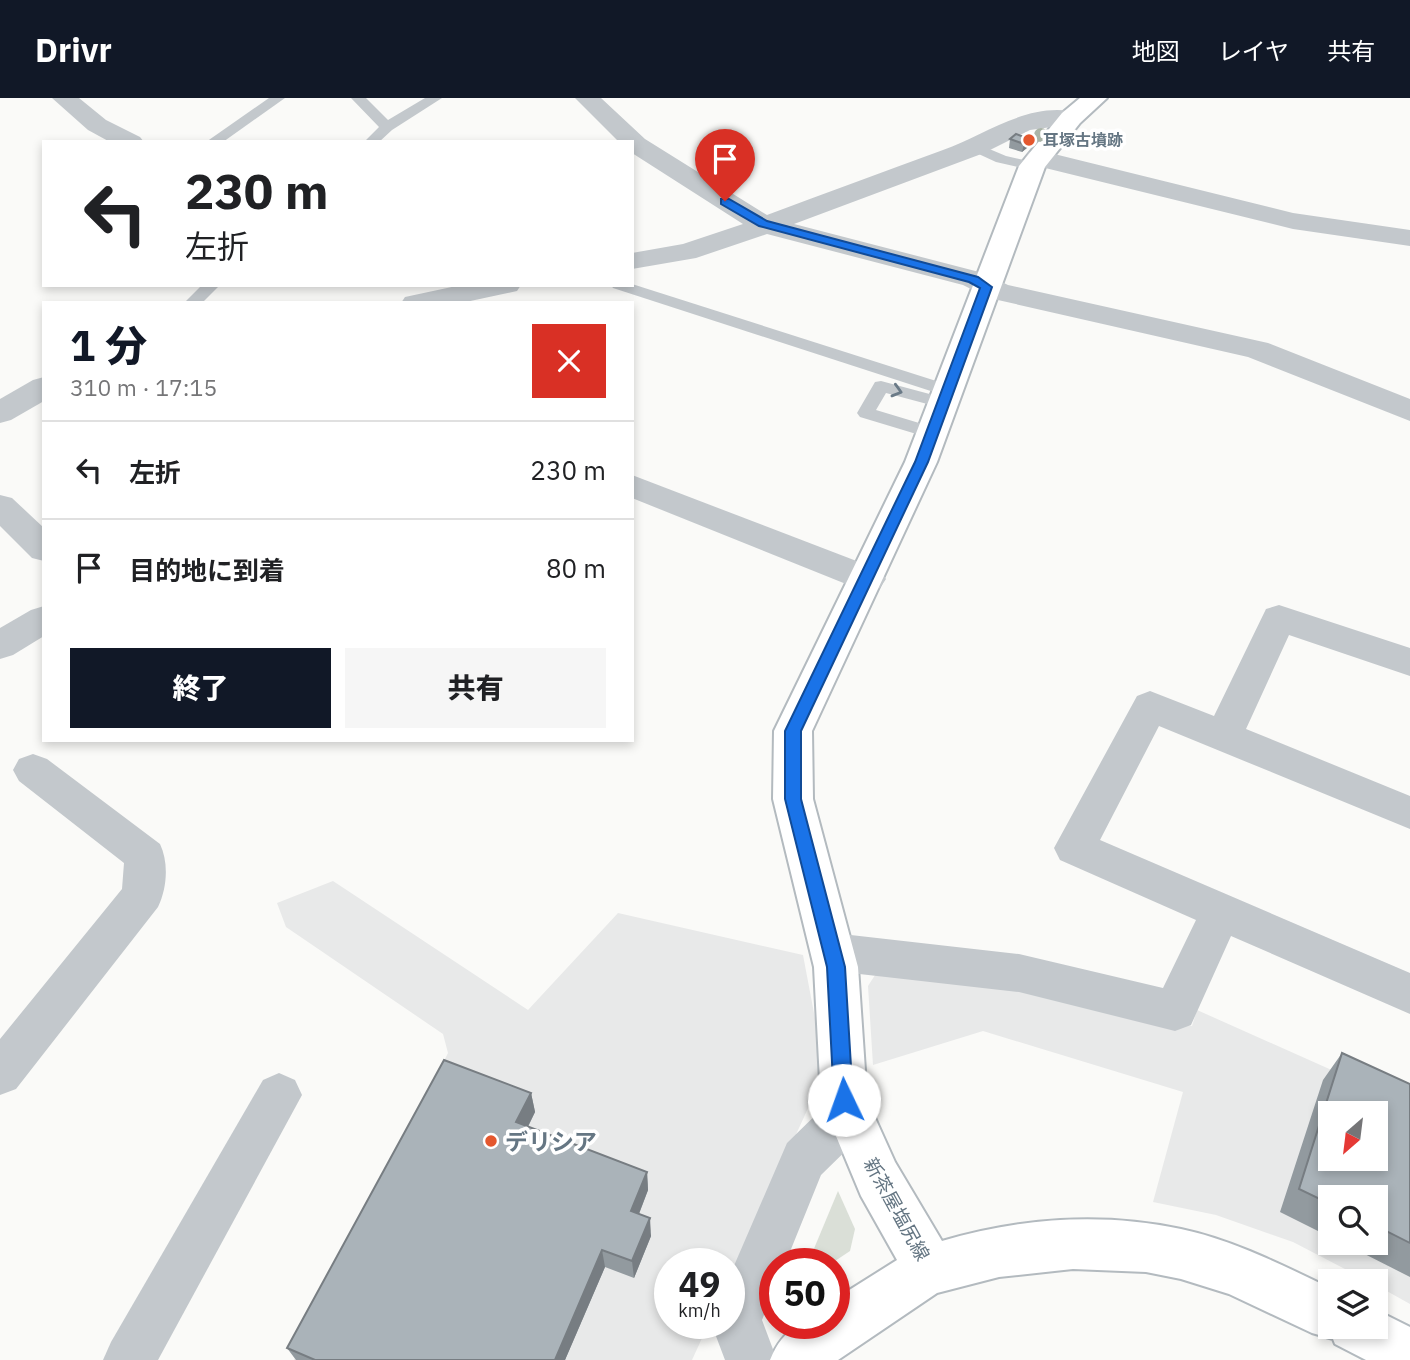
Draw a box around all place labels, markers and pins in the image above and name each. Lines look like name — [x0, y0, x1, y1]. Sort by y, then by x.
pin — [695, 129, 755, 201]
place label: 耳塚古墳跡 — [1043, 130, 1123, 150]
marker: 耳塚古墳跡 — [1021, 132, 1037, 148]
place label: デリシア — [505, 1126, 597, 1156]
marker: デリシア — [483, 1133, 499, 1149]

